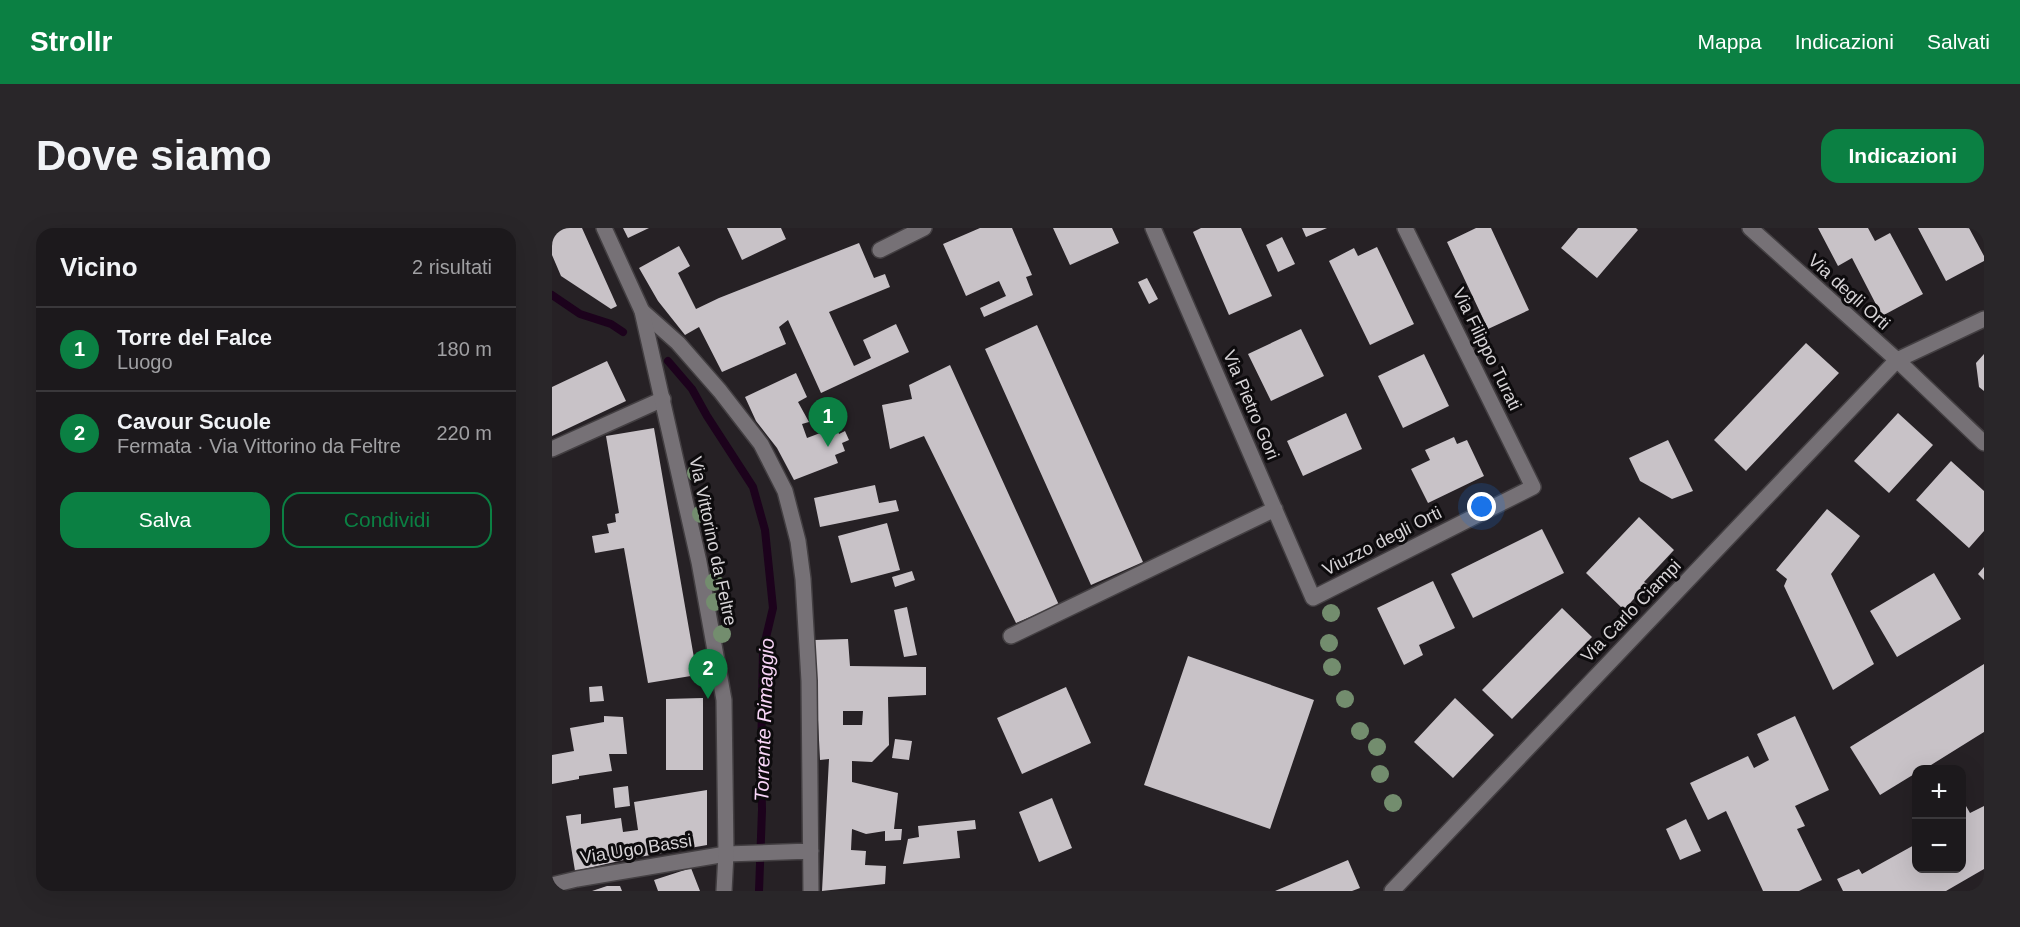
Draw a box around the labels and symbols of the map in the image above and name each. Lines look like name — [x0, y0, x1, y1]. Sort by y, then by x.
street label: Via degli Orti — [1804, 250, 1894, 334]
street label: Via Filippo Turati — [1449, 285, 1525, 413]
street label: Via Pietro Gori — [1219, 347, 1283, 463]
pin: 1 — [808, 398, 848, 447]
street label: Via Vittorino da Feltre — [685, 455, 741, 627]
your location — [1467, 492, 1496, 521]
street label: Viuzzo degli Orti — [1319, 502, 1445, 580]
street label: Via Carlo Ciampi — [1577, 556, 1685, 666]
water label: Torrente Rimaggio — [750, 638, 778, 802]
pin: 2 — [688, 650, 728, 699]
street label: Via Ugo Bassi — [579, 830, 693, 868]

